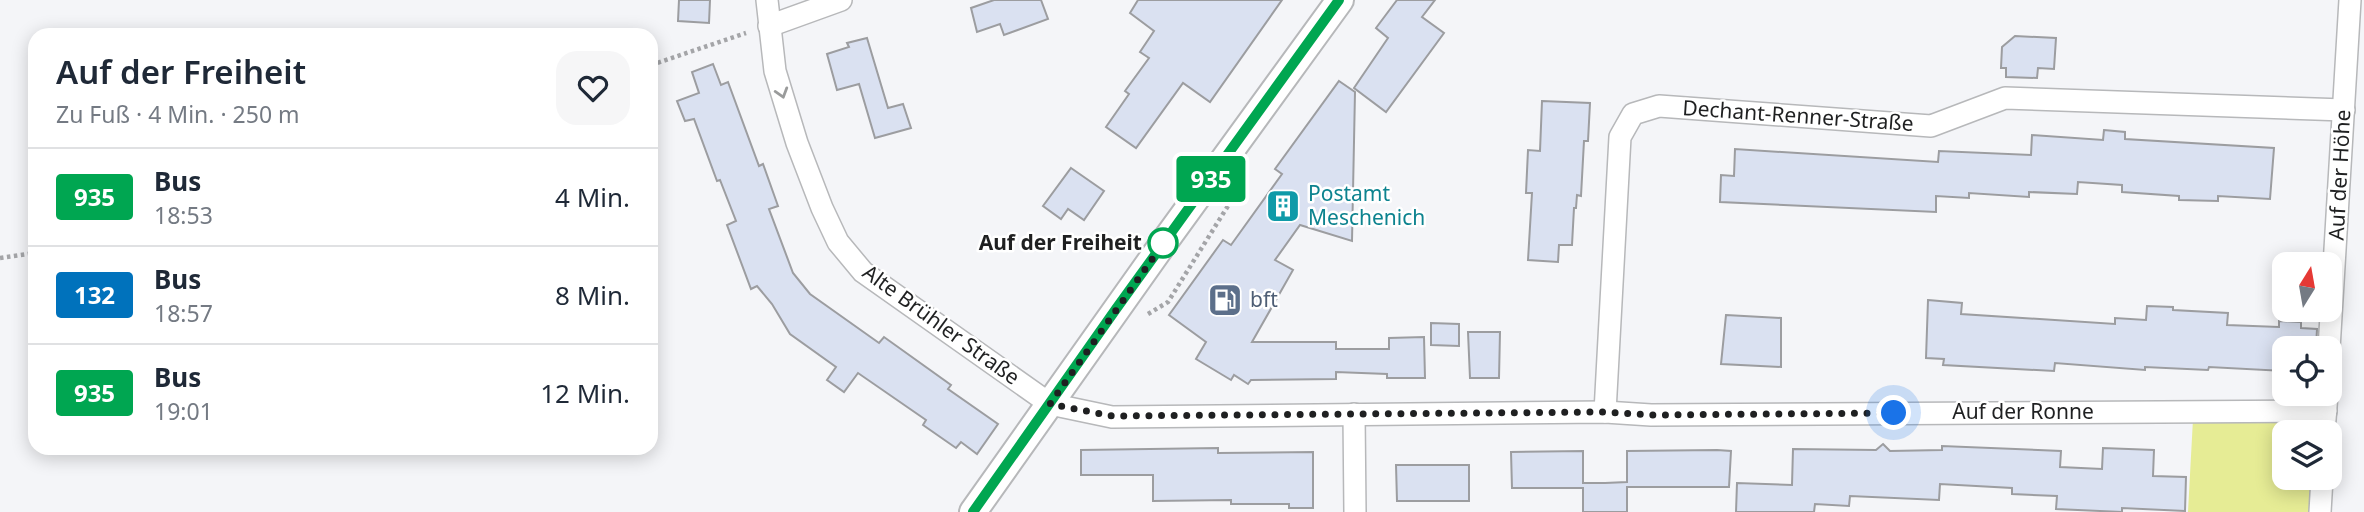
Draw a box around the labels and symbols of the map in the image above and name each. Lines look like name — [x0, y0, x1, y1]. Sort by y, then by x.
one-way arrow — [773, 86, 788, 98]
street label: Dechant-Renner-Straße — [1682, 93, 1915, 137]
street label: Auf der Höhe — [2322, 109, 2356, 241]
line badge: 935 — [1171, 156, 1251, 202]
place label: Postamt Meschenich — [1308, 179, 1425, 231]
building icon: Postamt Meschenich — [1264, 187, 1302, 225]
place label: Auf der Freiheit — [979, 228, 1142, 256]
marker: Auf der Freiheit — [1148, 228, 1178, 258]
north arrow — [2272, 252, 2342, 322]
street label: Alte Brühler Straße — [857, 258, 1026, 391]
fuel station icon: bft — [1206, 281, 1244, 319]
place label: bft — [1250, 285, 1278, 313]
your location — [1876, 395, 1911, 430]
street label: Auf der Ronne — [1952, 397, 2094, 425]

